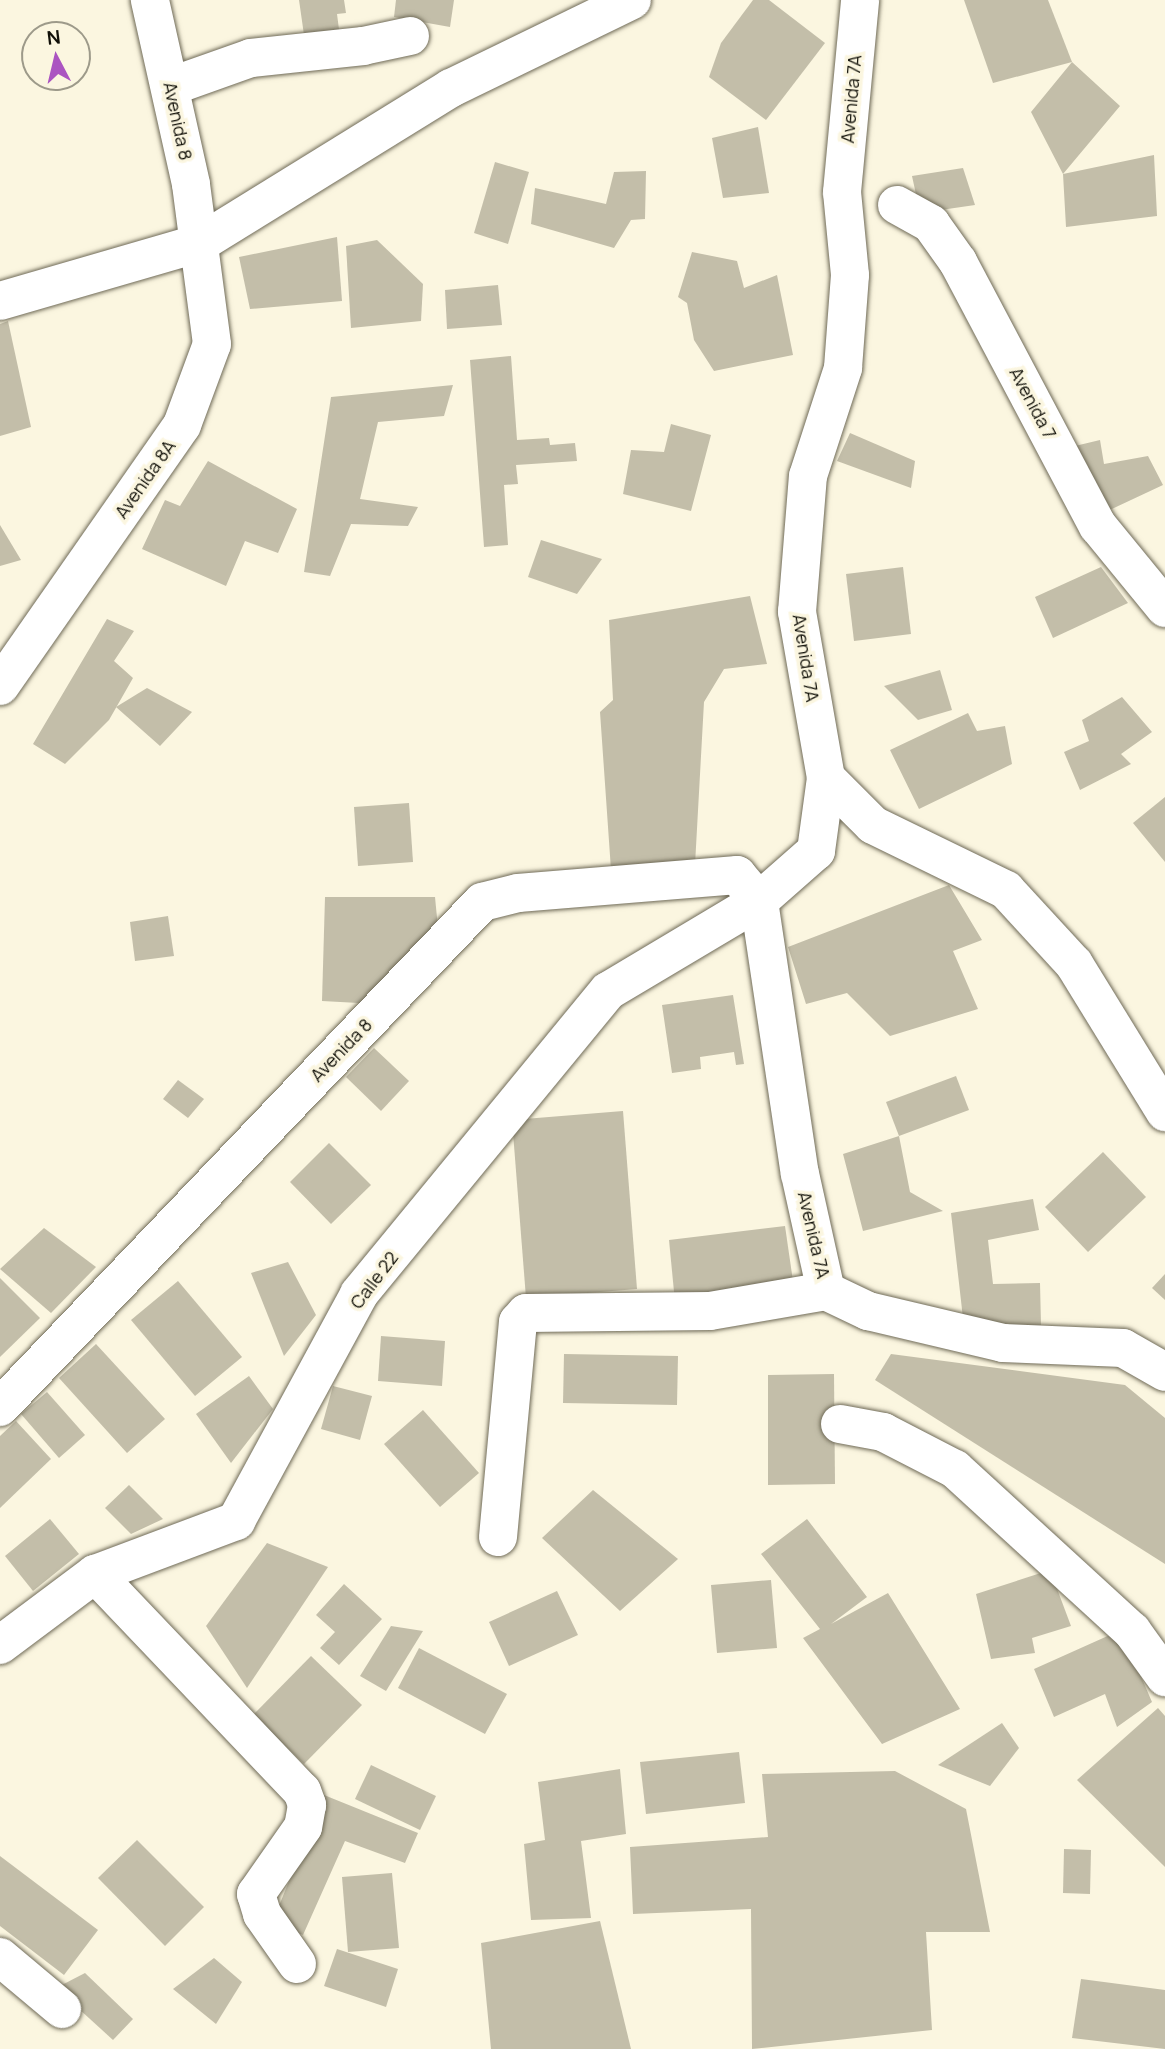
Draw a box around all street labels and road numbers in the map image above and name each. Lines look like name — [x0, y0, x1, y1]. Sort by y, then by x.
street label: Avenida 7A — [836, 54, 866, 144]
street label: Avenida 8 — [159, 80, 197, 162]
street label: Avenida 7 — [1005, 364, 1061, 442]
street label: Avenida 8A — [110, 436, 180, 522]
street label: Avenida 7A — [788, 613, 824, 703]
street label: Avenida 8 — [306, 1014, 376, 1086]
street label: Avenida 7A — [794, 1189, 834, 1281]
street label: Calle 22 — [346, 1247, 402, 1313]

